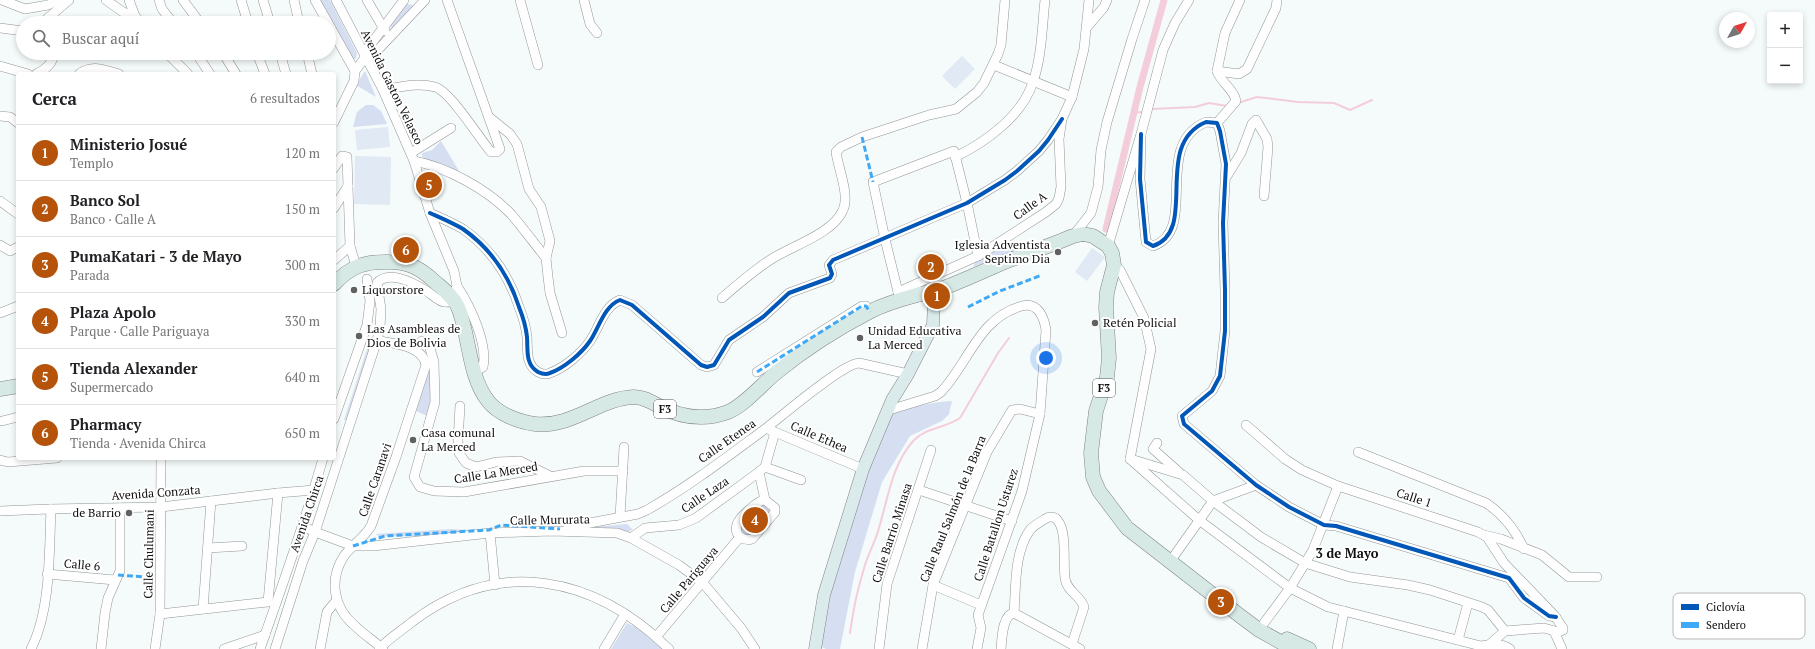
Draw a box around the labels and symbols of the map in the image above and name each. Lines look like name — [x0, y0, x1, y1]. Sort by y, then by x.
north arrow — [1719, 12, 1755, 48]
street label: Avenida Gaston Velasco — [358, 27, 427, 147]
pin: 5 — [416, 170, 442, 200]
street label: Calle A — [1010, 188, 1050, 223]
pin: 6 — [393, 235, 419, 265]
place label: Iglesia Adventista Septimo Dia — [955, 237, 1050, 266]
marker: Iglesia Adventista Septimo Dia — [1053, 247, 1063, 257]
pin: 2 — [918, 252, 944, 282]
pin: 1 — [924, 281, 950, 311]
place label: Liquorstore — [362, 282, 424, 297]
marker: Liquorstore — [349, 285, 359, 295]
place label: Retén Policial — [1103, 315, 1177, 330]
marker: Retén Policial — [1090, 318, 1100, 328]
place label: Las Asambleas de Dios de Bolivia — [367, 321, 460, 350]
place label: Unidad Educativa La Merced — [868, 323, 962, 352]
marker: Las Asambleas de Dios de Bolivia — [354, 331, 364, 341]
marker: Unidad Educativa La Merced — [855, 333, 865, 343]
your location — [1036, 348, 1056, 368]
road number: F3 — [1093, 379, 1115, 397]
road number: F3 — [654, 400, 676, 418]
street label: Calle Etenea — [695, 415, 758, 466]
street label: Calle Ethea — [788, 418, 850, 455]
place label: Casa comunal La Merced — [421, 425, 495, 454]
street label: Calle Raul Salmón de la Barra — [916, 433, 989, 584]
marker: Casa comunal La Merced — [408, 435, 418, 445]
street label: Calle Caranavi — [355, 440, 394, 519]
street label: Calle La Merced — [453, 458, 539, 487]
street label: Calle Batallon Ustarez — [970, 466, 1021, 583]
street label: Avenida Chirca — [286, 473, 327, 554]
street label: Calle Laza — [678, 473, 732, 516]
street label: Calle Barrio Minasa — [868, 481, 915, 585]
street label: Avenida Conzata — [111, 482, 201, 503]
street label: Calle 1 — [1395, 485, 1434, 510]
place label: de Barrio — [72, 505, 121, 520]
pin: 4 — [742, 505, 768, 535]
marker: de Barrio — [124, 508, 134, 518]
street label: Calle Chulumani — [140, 509, 157, 599]
street label: Calle Mururata — [510, 511, 590, 528]
street label: Calle Pariguaya — [656, 543, 721, 616]
district label: 3 de Mayo — [1316, 544, 1379, 562]
street label: Calle 6 — [63, 555, 101, 574]
pin: 3 — [1208, 587, 1234, 617]
legend — [1673, 593, 1805, 639]
text: Ciclovía — [1706, 600, 1746, 614]
text: Sendero — [1706, 618, 1746, 632]

